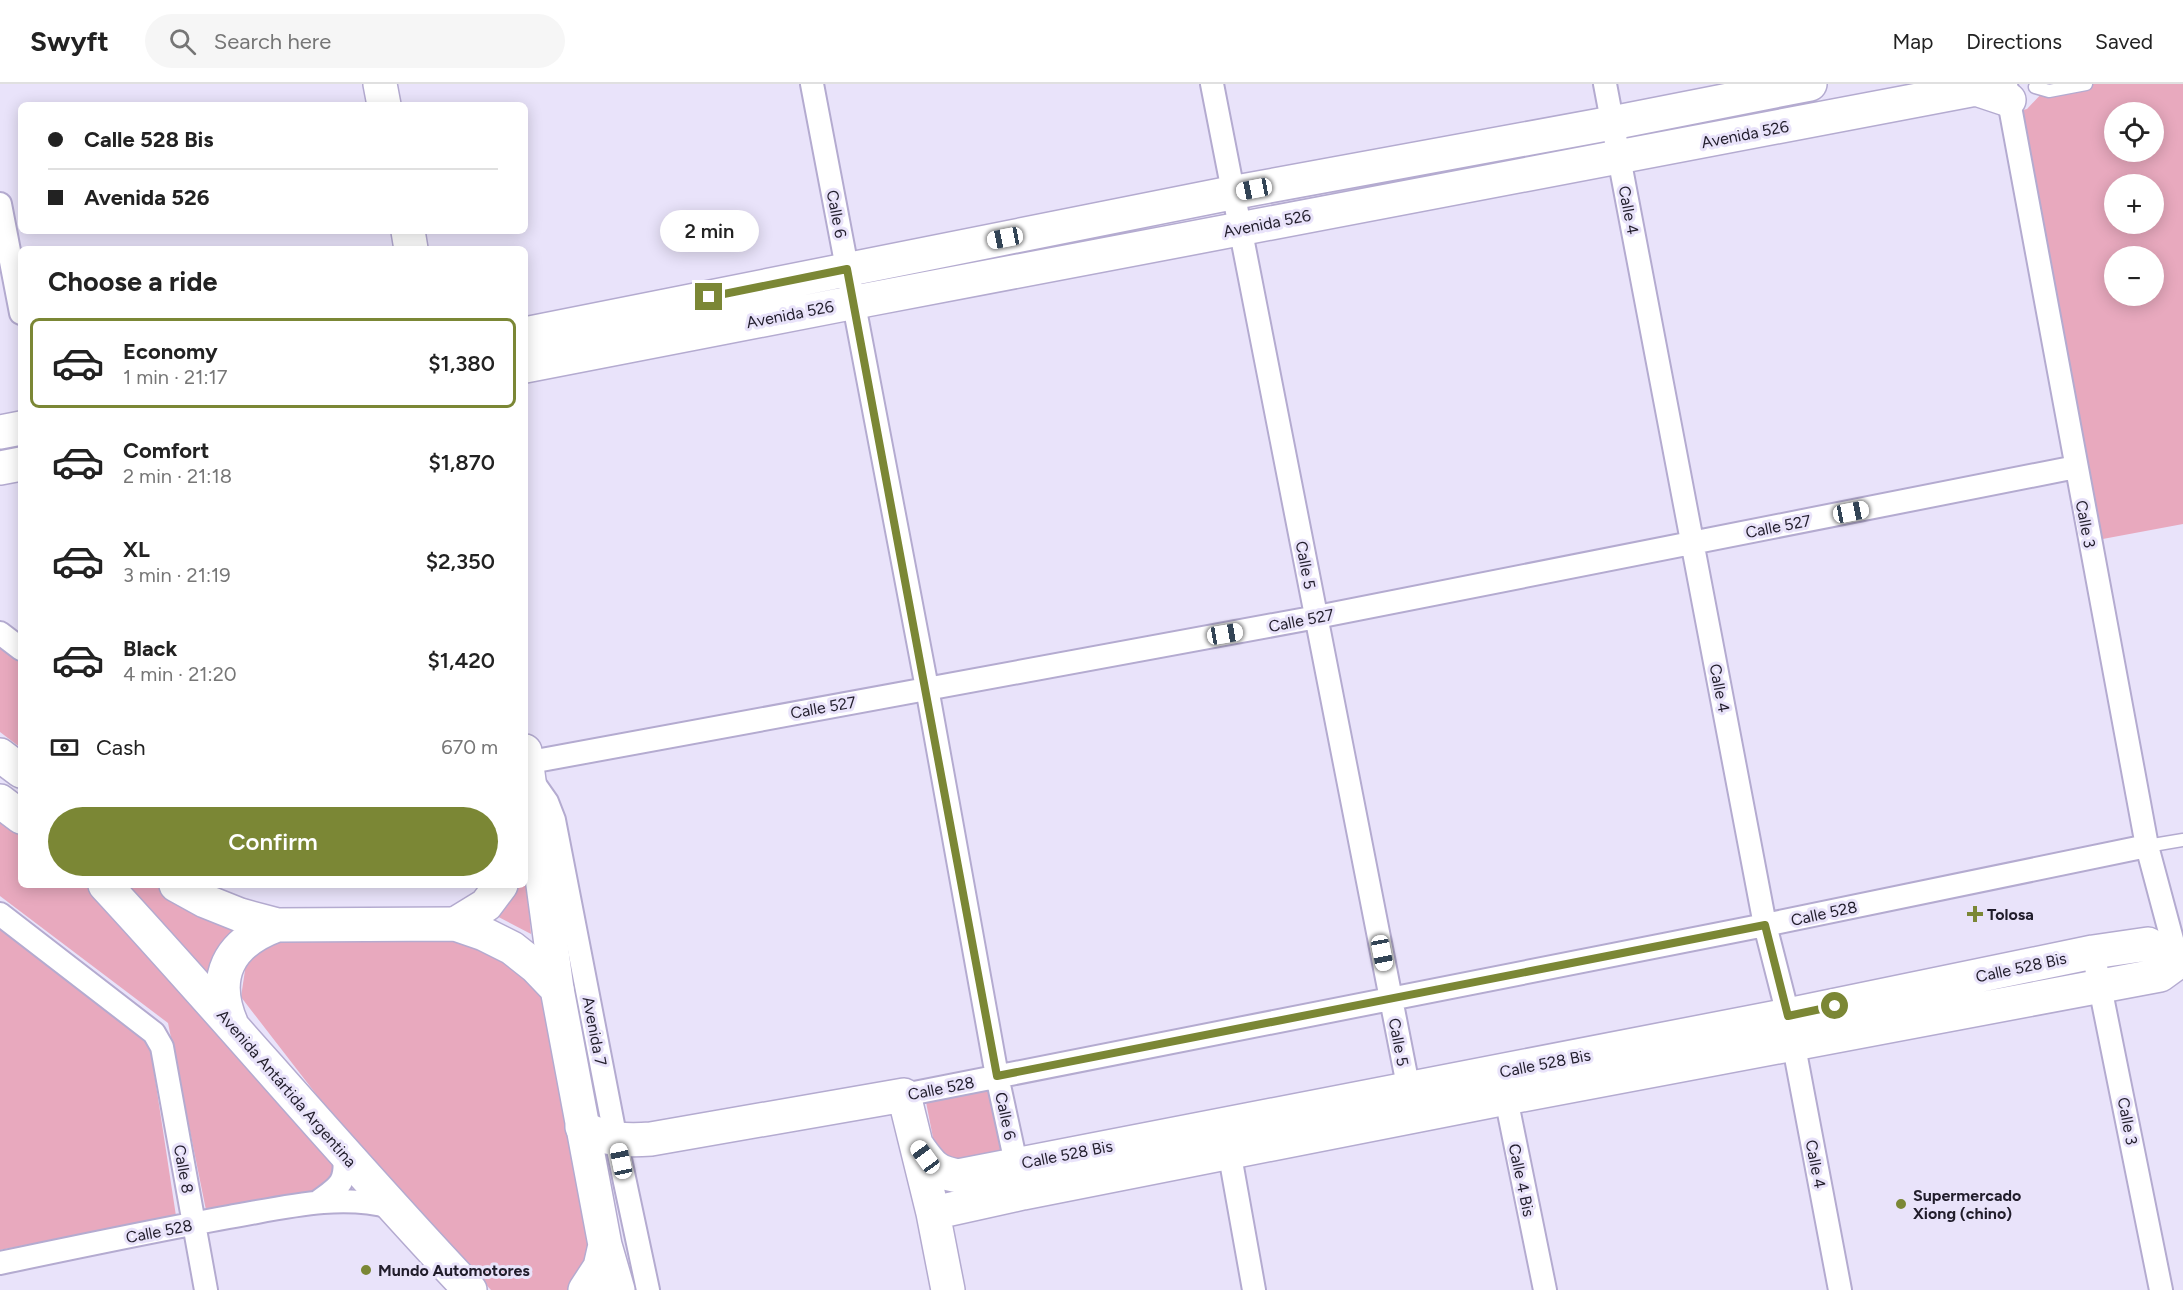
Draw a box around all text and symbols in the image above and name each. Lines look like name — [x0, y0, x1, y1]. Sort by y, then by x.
search box — [145, 14, 565, 68]
text: Swyft — [30, 24, 109, 58]
icon: search — [166, 25, 199, 58]
text: Search here — [214, 28, 331, 55]
text: Map — [1892, 29, 1933, 54]
text: Directions — [1966, 29, 2062, 54]
text: Saved — [2095, 29, 2153, 54]
map controls — [2104, 102, 2164, 306]
button: locate — [2104, 102, 2164, 162]
street label: Avenida 526 — [1700, 117, 1791, 152]
text: Calle 528 Bis — [84, 126, 214, 153]
button: + — [2104, 174, 2164, 234]
car — [1235, 177, 1273, 201]
text: Avenida 526 — [84, 184, 209, 211]
street label: Calle 4 — [1614, 184, 1643, 236]
street label: Calle 6 — [823, 188, 850, 240]
street label: Avenida 526 — [1222, 206, 1313, 241]
callout: 2 min — [660, 210, 758, 252]
text: 2 min — [685, 219, 734, 243]
car — [986, 226, 1024, 250]
button: − — [2104, 246, 2164, 306]
text: Choose a ride — [48, 265, 217, 298]
route end — [695, 283, 722, 310]
street label: Avenida 526 — [745, 297, 836, 332]
icon: car — [51, 336, 105, 390]
text: Economy — [123, 338, 218, 365]
text: $1,380 — [428, 350, 495, 377]
text: 1 min · 21:17 — [123, 365, 227, 389]
icon: car — [51, 435, 105, 489]
text: Comfort — [123, 437, 209, 464]
text: $1,870 — [428, 449, 495, 476]
text: 2 min · 21:18 — [123, 464, 232, 488]
street label: Calle 3 — [2072, 499, 2099, 550]
car — [1832, 500, 1870, 524]
street label: Calle 527 — [1744, 511, 1813, 542]
icon: car — [51, 534, 105, 588]
text: XL — [123, 536, 150, 563]
street label: Calle 5 — [1292, 539, 1319, 591]
text: $2,350 — [426, 548, 495, 575]
text: 3 min · 21:19 — [123, 563, 231, 587]
street label: Calle 527 — [1267, 605, 1336, 636]
car — [1206, 622, 1244, 646]
icon: car — [51, 633, 105, 687]
text: Black — [123, 635, 177, 662]
text: $1,420 — [428, 647, 495, 674]
text: 4 min · 21:20 — [123, 662, 237, 686]
street label: Calle 4 — [1705, 662, 1734, 714]
street label: Calle 527 — [789, 692, 858, 723]
icon: cash — [48, 731, 81, 764]
text: Cash — [96, 734, 146, 761]
text: 670 m — [441, 735, 498, 759]
button: Confirm — [48, 807, 498, 876]
street label: Calle 528 — [1789, 897, 1859, 930]
place label: Tolosa — [1987, 905, 2034, 924]
marker: Tolosa — [1968, 907, 1982, 921]
car — [1370, 934, 1394, 972]
street label: Calle 528 Bis — [1974, 949, 2068, 986]
route start — [1821, 992, 1848, 1019]
street label: Avenida 7 — [578, 995, 611, 1068]
street label: Avenida Antártida Argentina — [213, 1006, 360, 1171]
street label: Calle 5 — [1385, 1016, 1412, 1068]
street label: Calle 528 Bis — [1498, 1045, 1592, 1082]
street label: Calle 528 — [906, 1073, 976, 1104]
street label: Calle 6 — [991, 1090, 1020, 1142]
street label: Calle 3 — [2114, 1096, 2141, 1147]
street label: Calle 528 Bis — [1020, 1136, 1114, 1173]
car — [907, 1137, 943, 1177]
street label: Calle 4 — [1801, 1138, 1830, 1190]
car — [608, 1142, 634, 1180]
street label: Calle 4 Bis — [1504, 1142, 1539, 1218]
street label: Calle 8 — [170, 1143, 197, 1195]
place label: Supermercado Xiong (chino) — [1913, 1186, 2021, 1223]
marker: Supermercado Xiong (chino) — [1894, 1197, 1908, 1211]
street label: Calle 528 — [124, 1216, 194, 1247]
place label: Mundo Automotores — [378, 1261, 530, 1280]
marker: Mundo Automotores — [359, 1263, 373, 1277]

